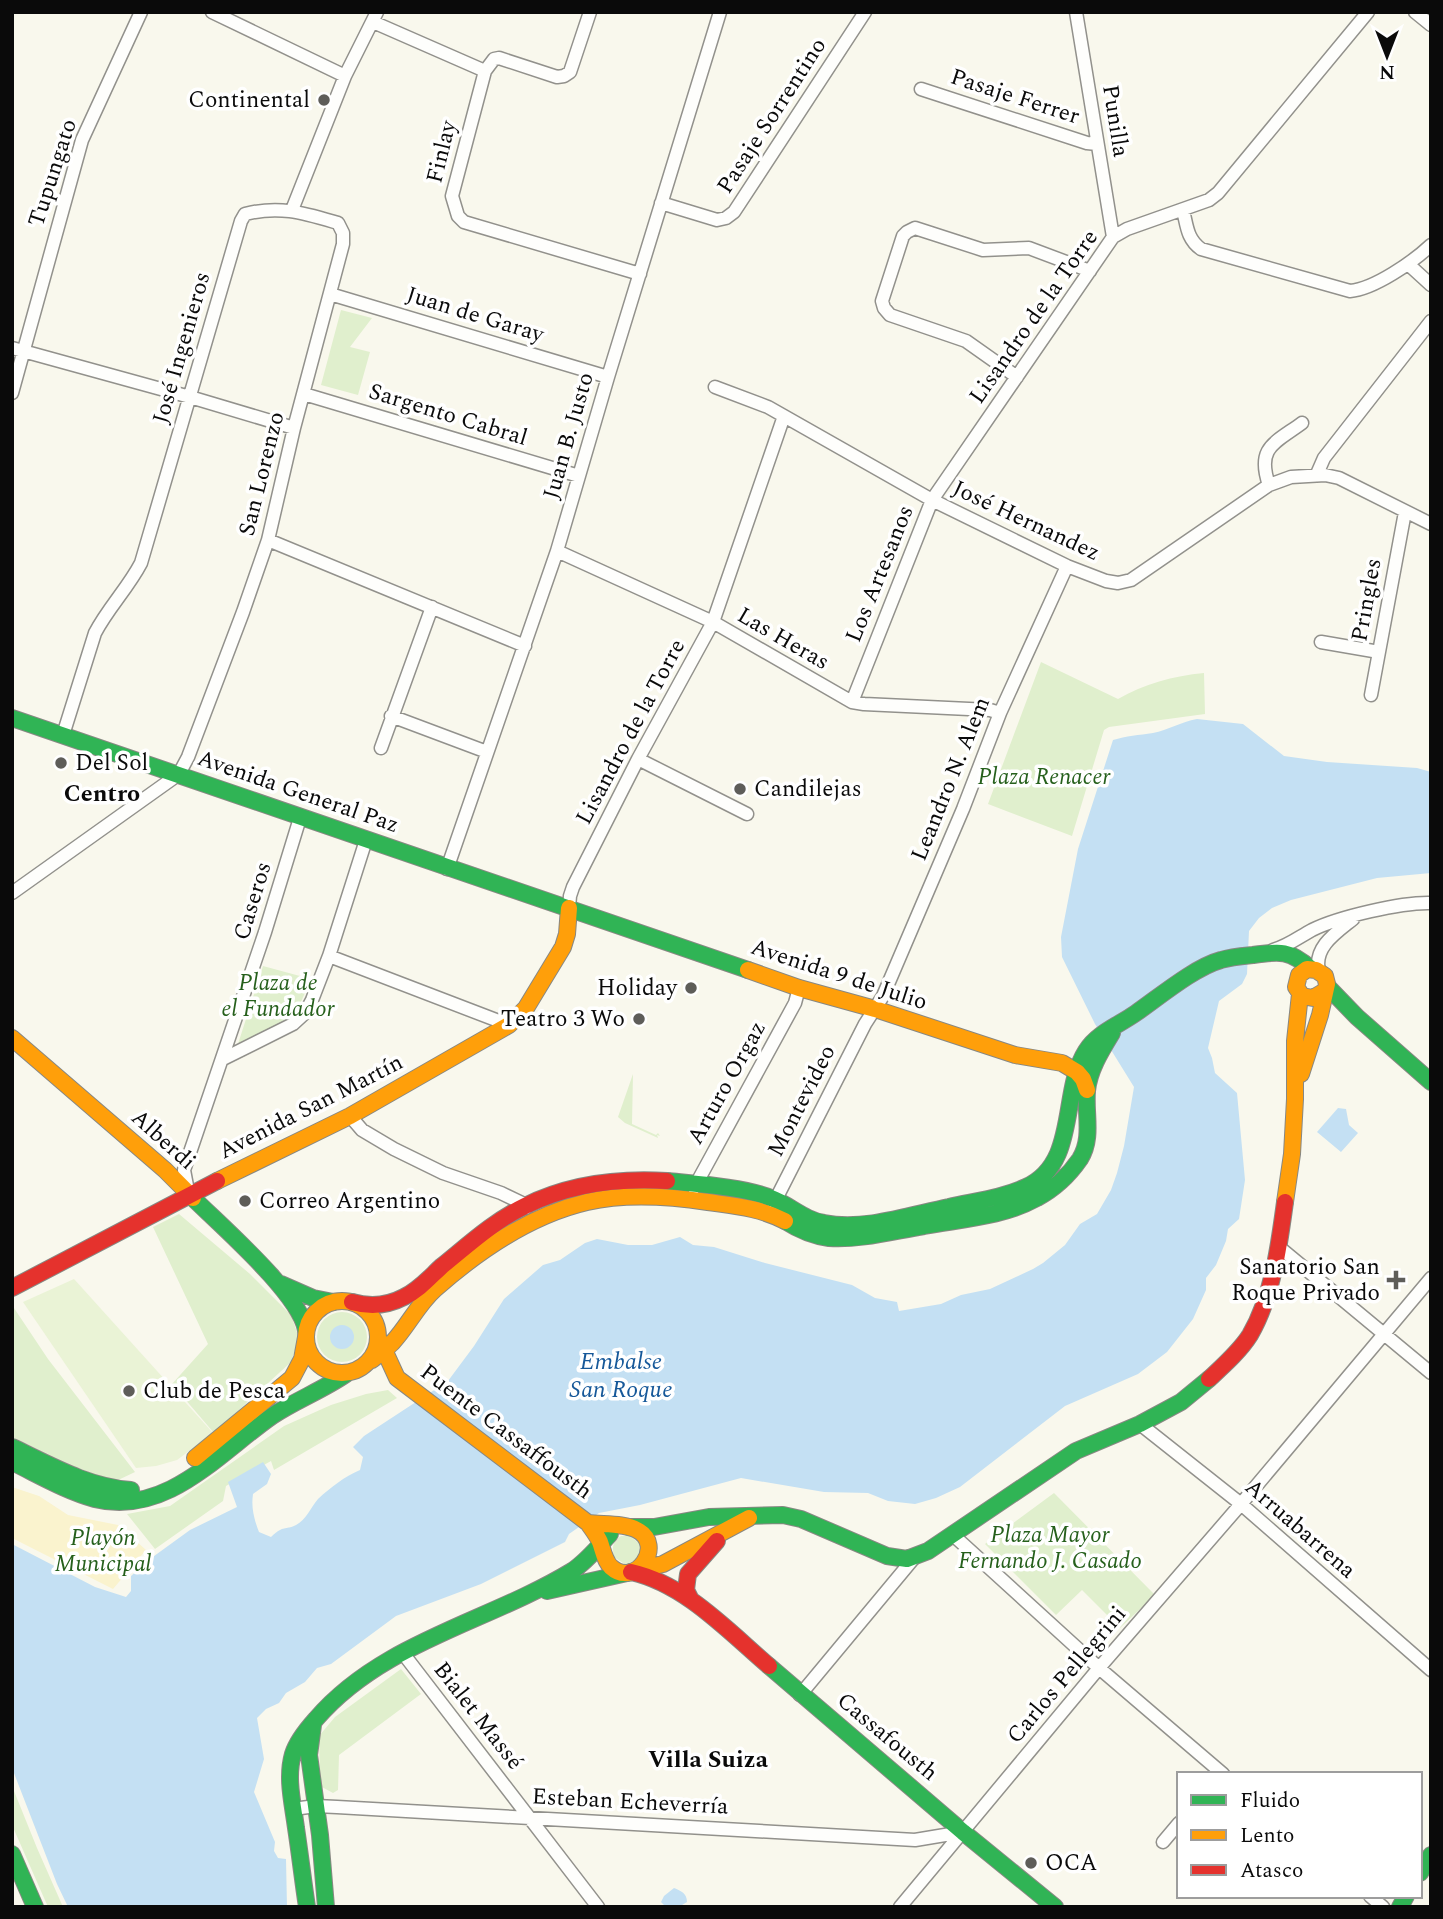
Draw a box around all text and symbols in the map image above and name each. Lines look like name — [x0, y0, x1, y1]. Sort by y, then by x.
north arrow — [1352, 21, 1422, 91]
street label: Pasaje Sorrentino — [708, 31, 836, 201]
text: N — [1379, 57, 1395, 86]
street label: Pasaje Ferrer — [946, 60, 1084, 134]
street label: Punilla — [1092, 82, 1138, 160]
place label: Continental — [188, 83, 310, 118]
marker: Continental — [316, 92, 332, 108]
street label: Tupungato — [19, 115, 87, 231]
street label: Finlay — [417, 116, 467, 187]
street label: Lisandro de la Torre — [961, 223, 1107, 411]
street label: José Ingenieros — [144, 268, 220, 428]
street label: Juan de Garay — [402, 277, 549, 353]
street label: Juan B. Justo — [534, 369, 604, 503]
street label: Sargento Cabral — [364, 374, 532, 456]
street label: San Lorenzo — [230, 408, 294, 540]
street label: José Hernandez — [946, 471, 1106, 571]
street label: Los Artesanos — [837, 500, 923, 648]
street label: Pringles — [1342, 555, 1392, 645]
street label: Las Heras — [730, 598, 836, 680]
street label: Lisandro de la Torre — [567, 633, 695, 831]
street label: Leandro N. Alem — [902, 692, 1000, 866]
street label: Avenida General Paz — [192, 741, 404, 843]
place label: Del Sol — [75, 746, 148, 781]
marker: Del Sol — [53, 755, 69, 771]
park label: Plaza Renacer — [978, 760, 1112, 795]
place label: Candilejas — [754, 772, 862, 807]
district label: Centro — [64, 776, 140, 812]
marker: Candilejas — [732, 781, 748, 797]
street label: Caseros — [224, 857, 282, 945]
street label: Avenida 9 de Julio — [746, 930, 932, 1020]
park label: Plaza de el Fundador — [221, 966, 336, 1027]
place label: Holiday — [597, 971, 678, 1006]
marker: Holiday — [683, 980, 699, 996]
place label: Teatro 3 Wo — [501, 1002, 625, 1037]
marker: Teatro 3 Wo — [631, 1011, 647, 1027]
street label: Arturo Orgaz — [679, 1015, 775, 1151]
street label: Montevideo — [759, 1039, 845, 1163]
street label: Avenida San Martín — [213, 1045, 409, 1169]
street label: Alberdi — [123, 1101, 203, 1179]
place label: Correo Argentino — [259, 1184, 440, 1219]
marker: Correo Argentino — [237, 1193, 253, 1209]
place label: Sanatorio San Roque Privado — [1231, 1250, 1380, 1311]
marker: Sanatorio San Roque Privado — [1386, 1270, 1406, 1290]
water label: Embalse San Roque — [569, 1344, 673, 1408]
street label: Puente Cassaffousth — [412, 1355, 600, 1509]
place label: Club de Pesca — [143, 1374, 285, 1409]
marker: Club de Pesca — [121, 1383, 137, 1399]
street label: Arruabarrena — [1237, 1471, 1363, 1587]
park label: Plaza Mayor Fernando J. Casado — [958, 1518, 1142, 1579]
park label: Playón Municipal — [54, 1521, 152, 1582]
street label: Carlos Pellegrini — [999, 1598, 1135, 1752]
street label: Bialet Massé — [424, 1654, 532, 1778]
street label: Cassafousth — [829, 1684, 945, 1790]
district label: Villa Suiza — [648, 1742, 769, 1778]
legend — [1177, 1772, 1422, 1898]
street label: Esteban Echeverría — [531, 1779, 729, 1825]
text: Fluido — [1240, 1785, 1300, 1817]
text: Lento — [1240, 1820, 1294, 1852]
place label: OCA — [1045, 1846, 1097, 1881]
marker: OCA — [1023, 1855, 1039, 1871]
text: Atasco — [1240, 1855, 1303, 1887]

